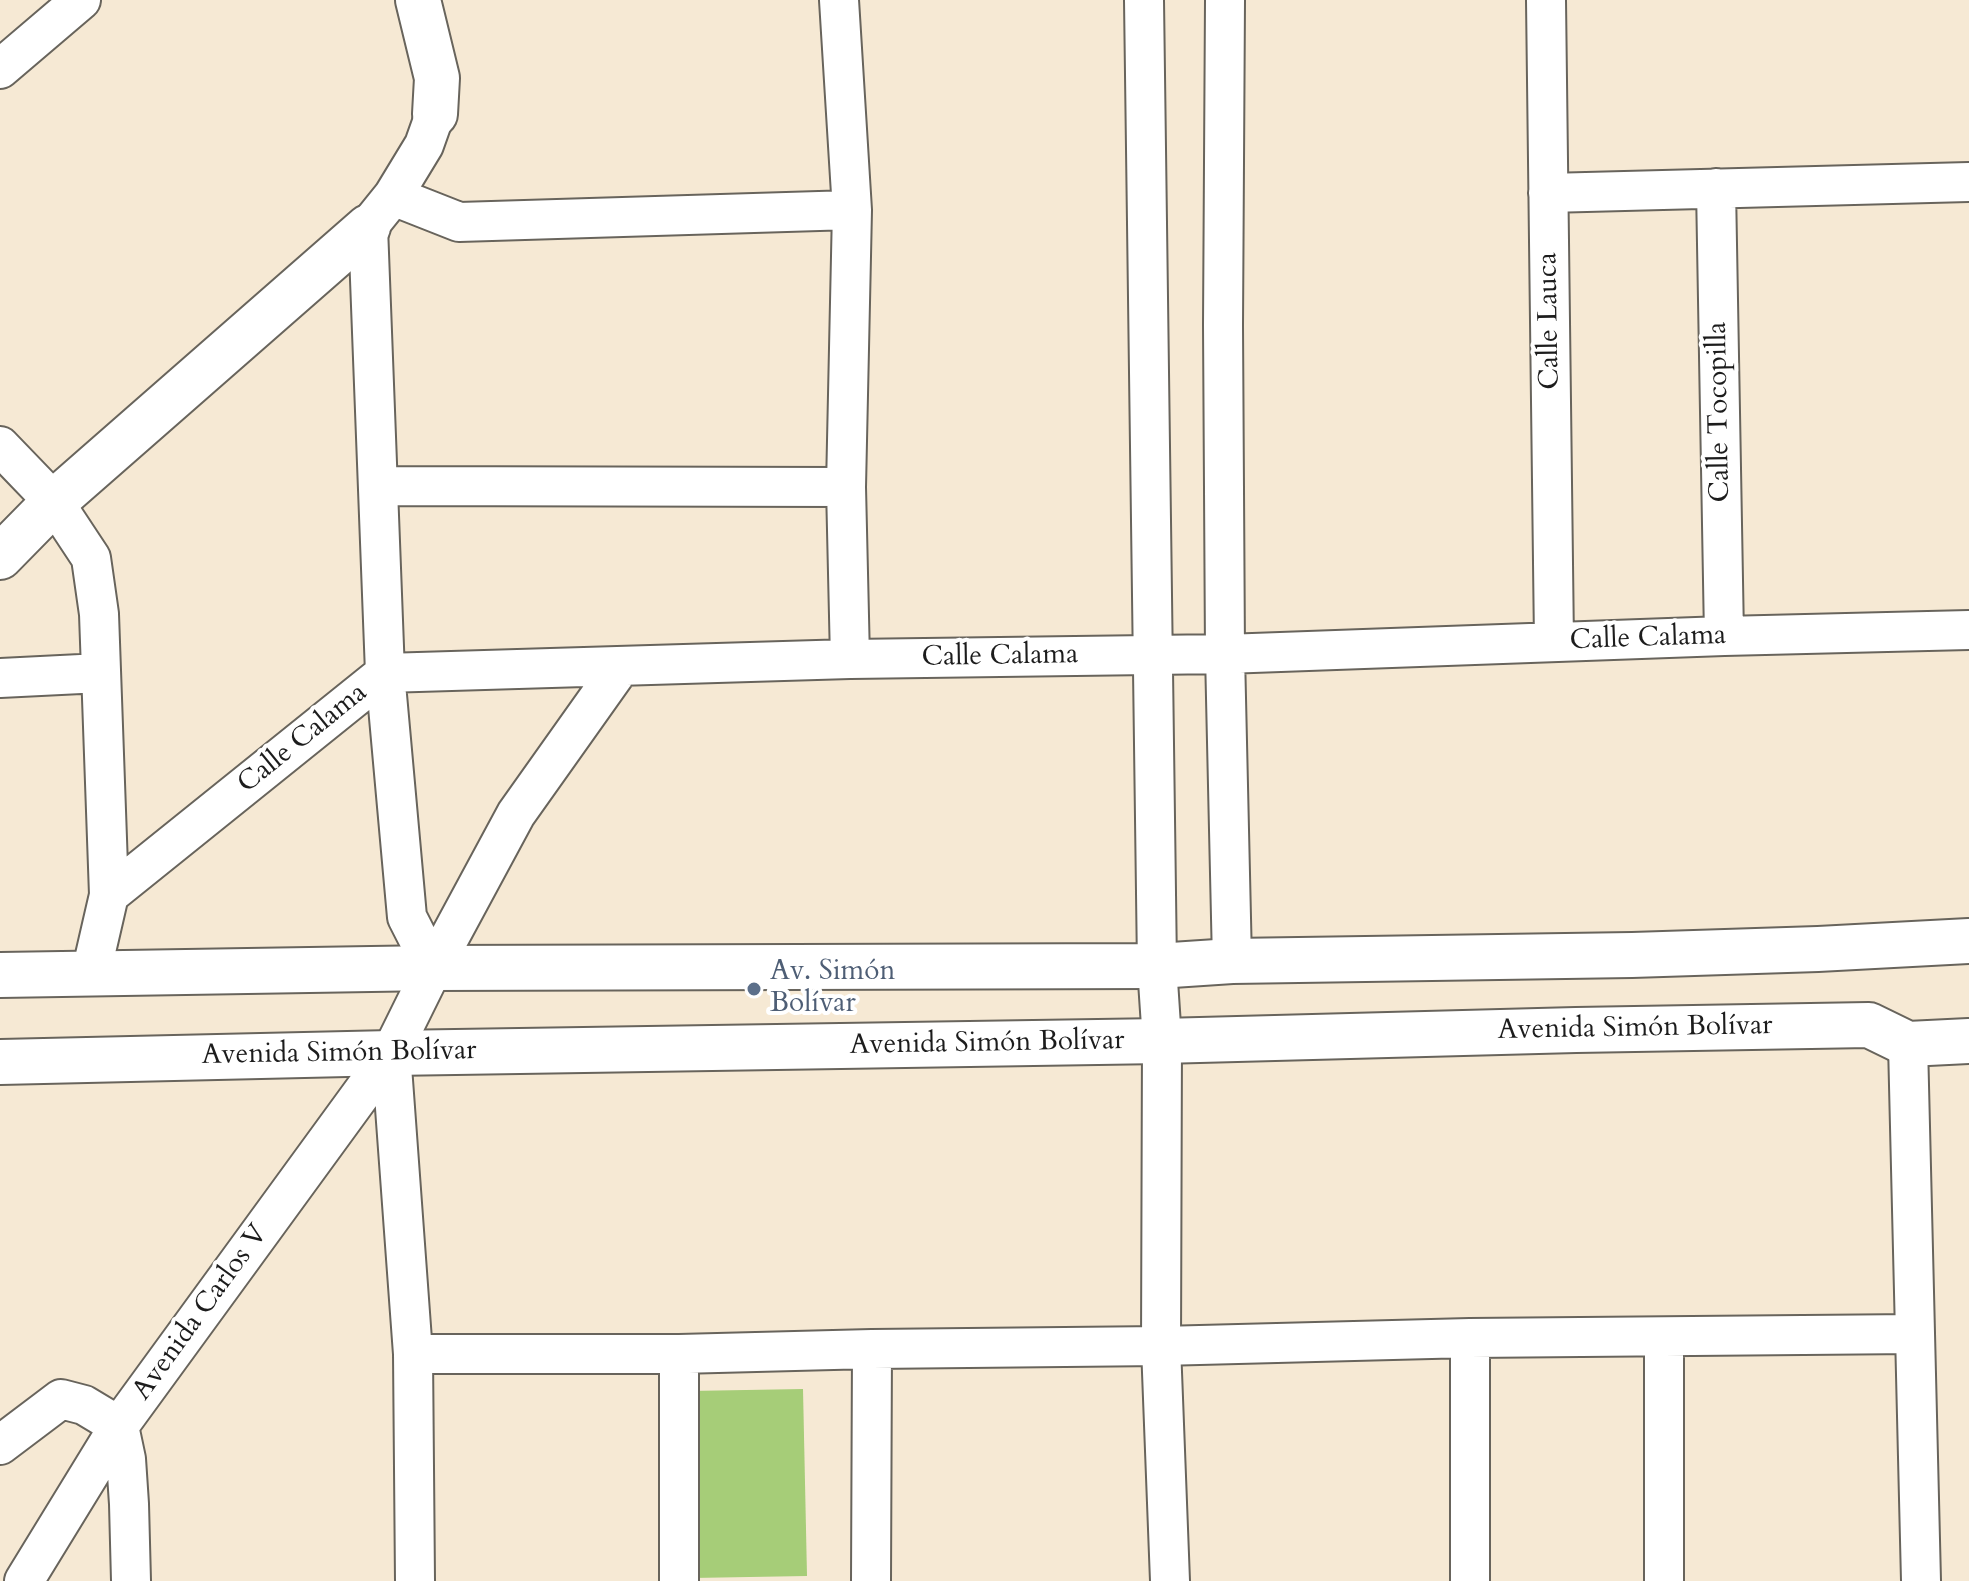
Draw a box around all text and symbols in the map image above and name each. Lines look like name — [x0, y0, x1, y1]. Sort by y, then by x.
street label: Calle Lauca — [1532, 252, 1568, 390]
street label: Calle Tocopilla — [1702, 321, 1738, 503]
street label: Calle Calama — [1569, 619, 1727, 659]
street label: Calle Calama — [921, 639, 1079, 675]
street label: Calle Calama — [232, 677, 374, 801]
place label: Av. Simón Bolívar — [770, 956, 895, 1022]
marker: Av. Simón Bolívar — [745, 980, 763, 998]
street label: Avenida Simón Bolívar — [1497, 1010, 1773, 1048]
street label: Avenida Simón Bolívar — [849, 1025, 1125, 1063]
street label: Avenida Simón Bolívar — [201, 1035, 477, 1073]
street label: Avenida Carlos V — [126, 1219, 276, 1407]

